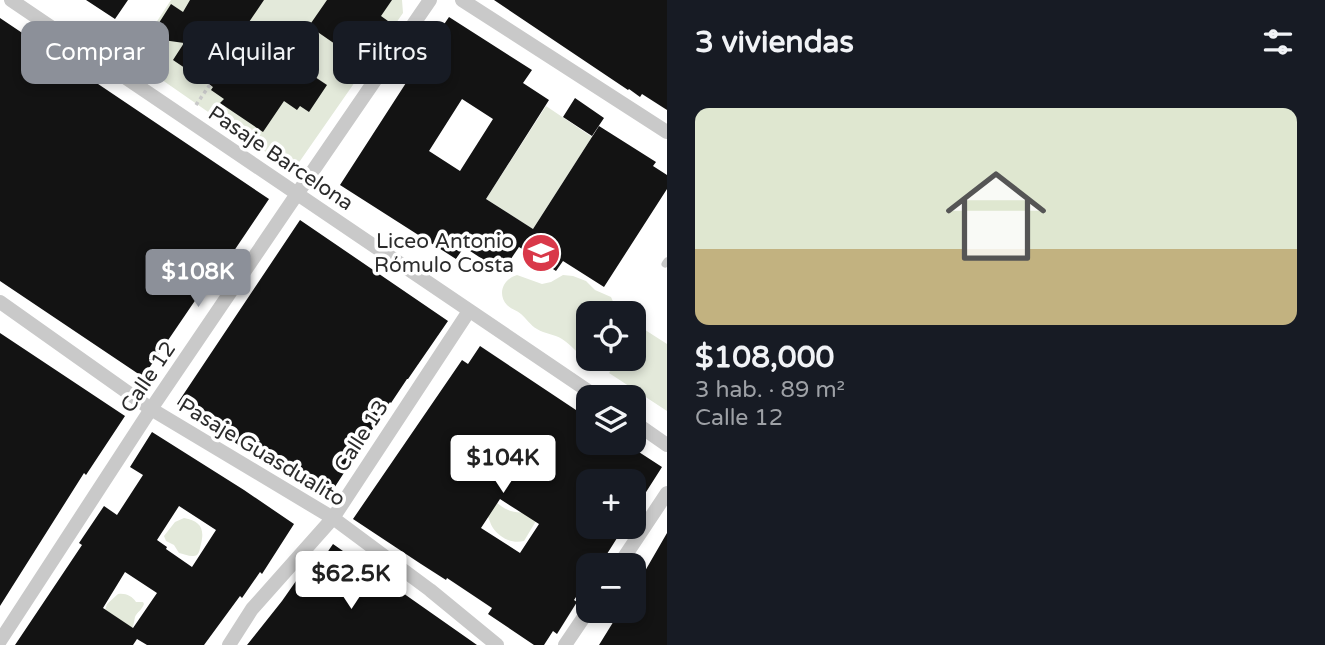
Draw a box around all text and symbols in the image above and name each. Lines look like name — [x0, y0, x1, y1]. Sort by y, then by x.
chip: Comprar — [21, 21, 169, 84]
chip: Alquilar — [183, 21, 319, 84]
chip: Filtros — [333, 21, 451, 84]
icon: filters — [1259, 23, 1297, 61]
text: 3 viviendas — [695, 24, 854, 61]
street label: Pasaje Barcelona — [203, 101, 358, 216]
icon: home — [933, 153, 1059, 279]
place label: Liceo Antonio Rómulo Costa — [374, 229, 514, 278]
school or university icon: Liceo Antonio Rómulo Costa — [520, 232, 562, 274]
pin: $108K — [149, 250, 247, 309]
text: $108K — [162, 258, 234, 286]
map controls — [576, 301, 646, 623]
button: locate — [576, 301, 646, 371]
street label: Calle 12 — [116, 337, 181, 418]
text: $108,000 — [695, 339, 834, 376]
text: 3 hab. · 89 m² — [695, 376, 845, 404]
button: layers — [576, 385, 646, 455]
street label: Pasaje Guasdualito — [174, 393, 349, 512]
street label: Calle 13 — [329, 396, 394, 477]
text: Calle 12 — [695, 404, 783, 432]
pin: $104K — [454, 435, 552, 495]
text: $104K — [467, 444, 539, 472]
button: + — [576, 469, 646, 539]
pin: $62.5K — [294, 552, 408, 611]
button: − — [576, 553, 646, 623]
text: $62.5K — [312, 560, 390, 588]

